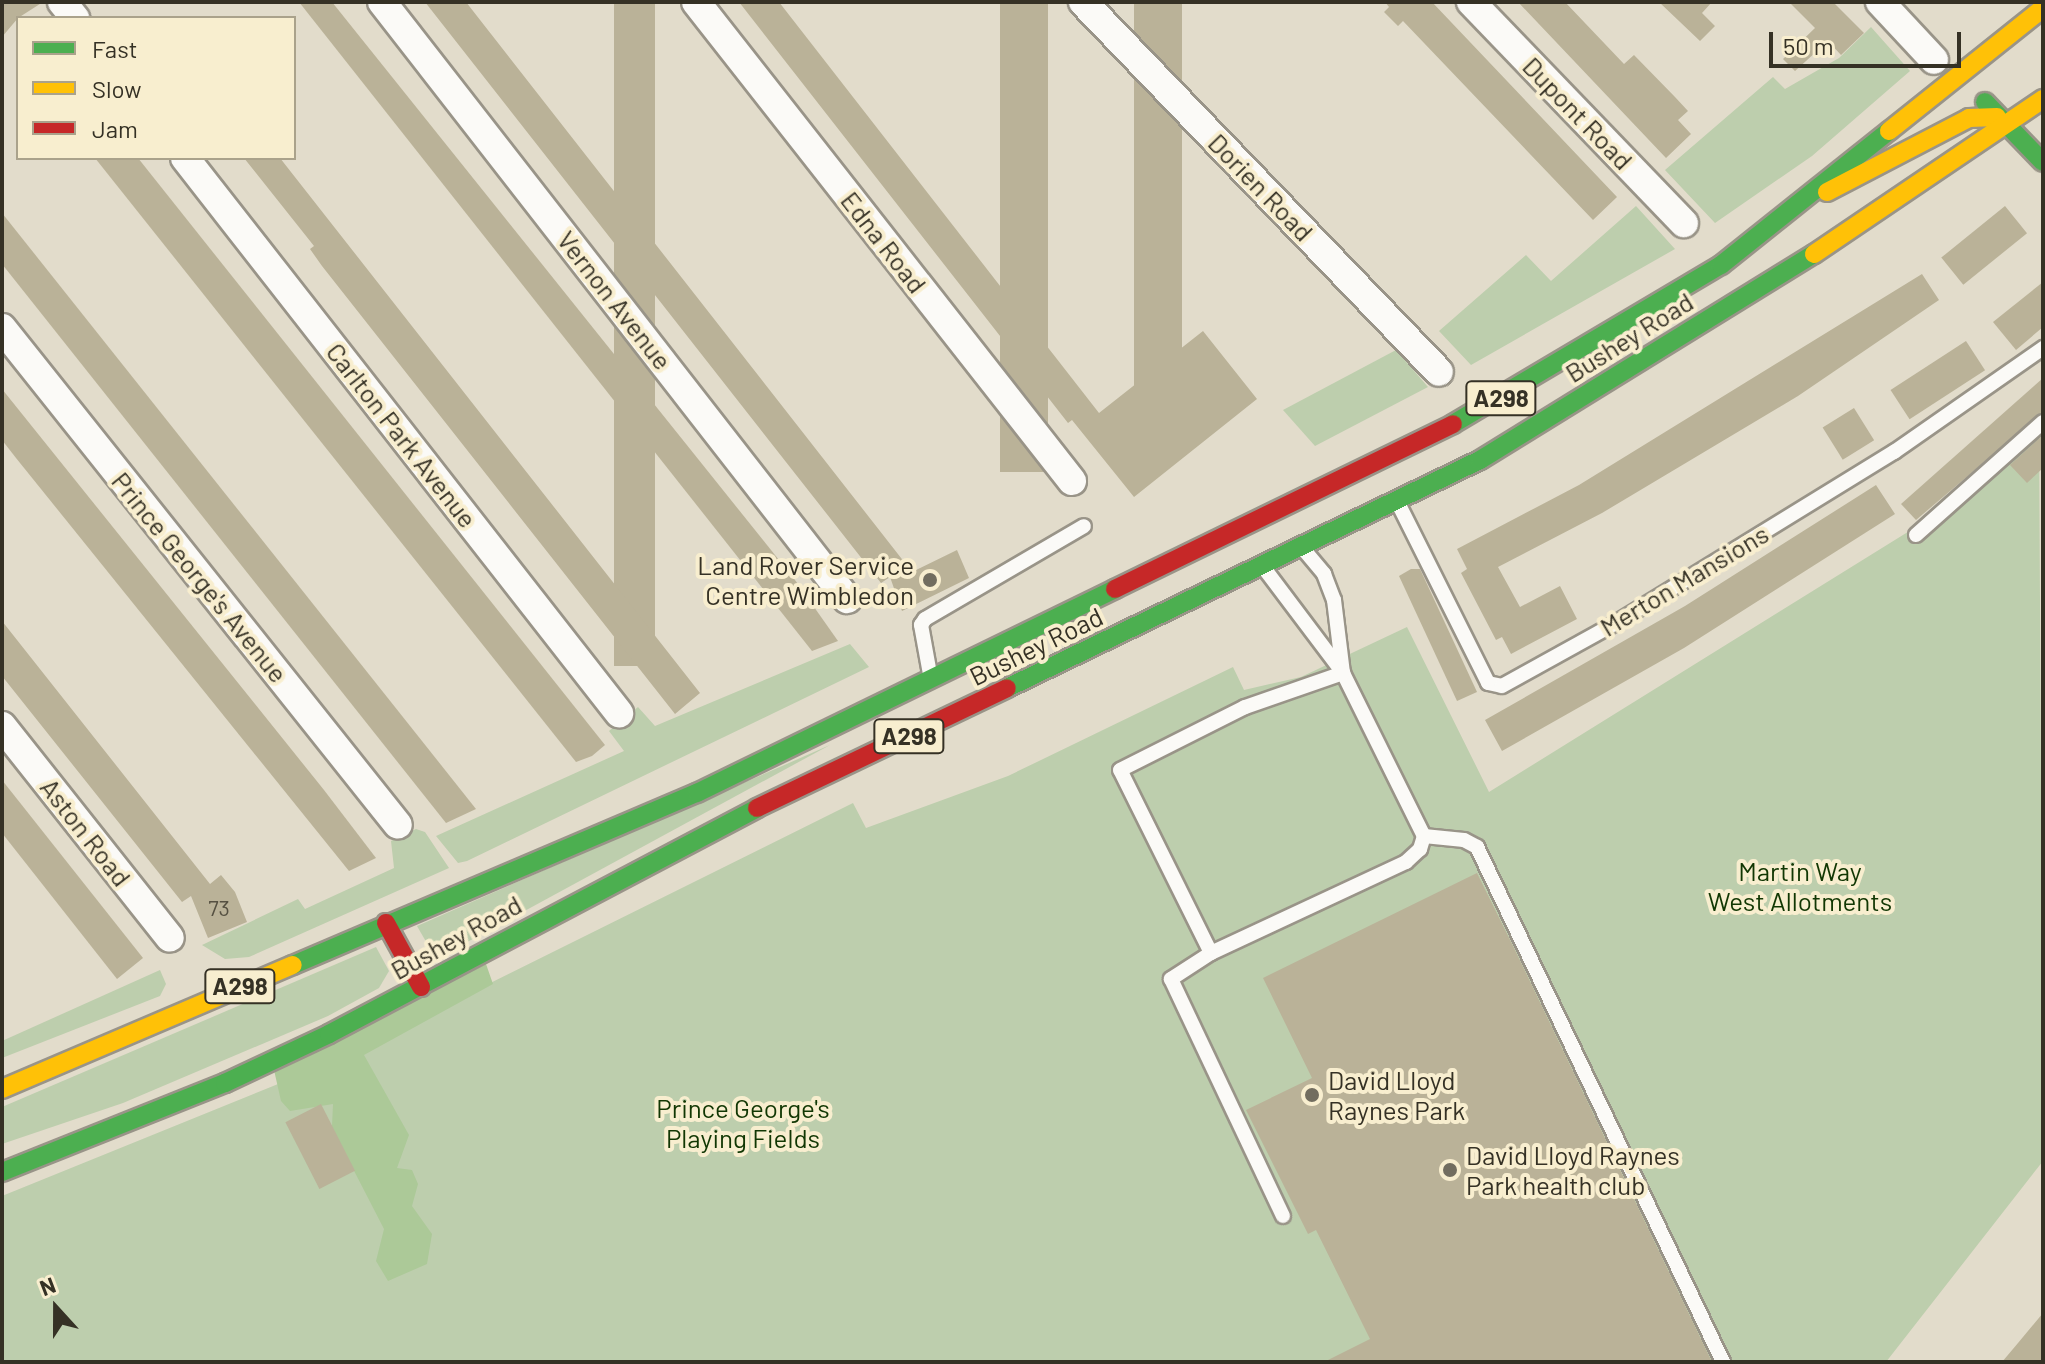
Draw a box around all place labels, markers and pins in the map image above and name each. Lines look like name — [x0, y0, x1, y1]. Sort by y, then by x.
place label: Land Rover Service Centre Wimbledon — [697, 549, 914, 610]
marker: Land Rover Service Centre Wimbledon — [921, 571, 939, 589]
place label: David Lloyd Raynes Park — [1328, 1064, 1465, 1126]
marker: David Lloyd Raynes Park — [1303, 1086, 1321, 1104]
place label: David Lloyd Raynes Park health club — [1466, 1139, 1680, 1200]
marker: David Lloyd Raynes Park health club — [1441, 1161, 1459, 1179]

